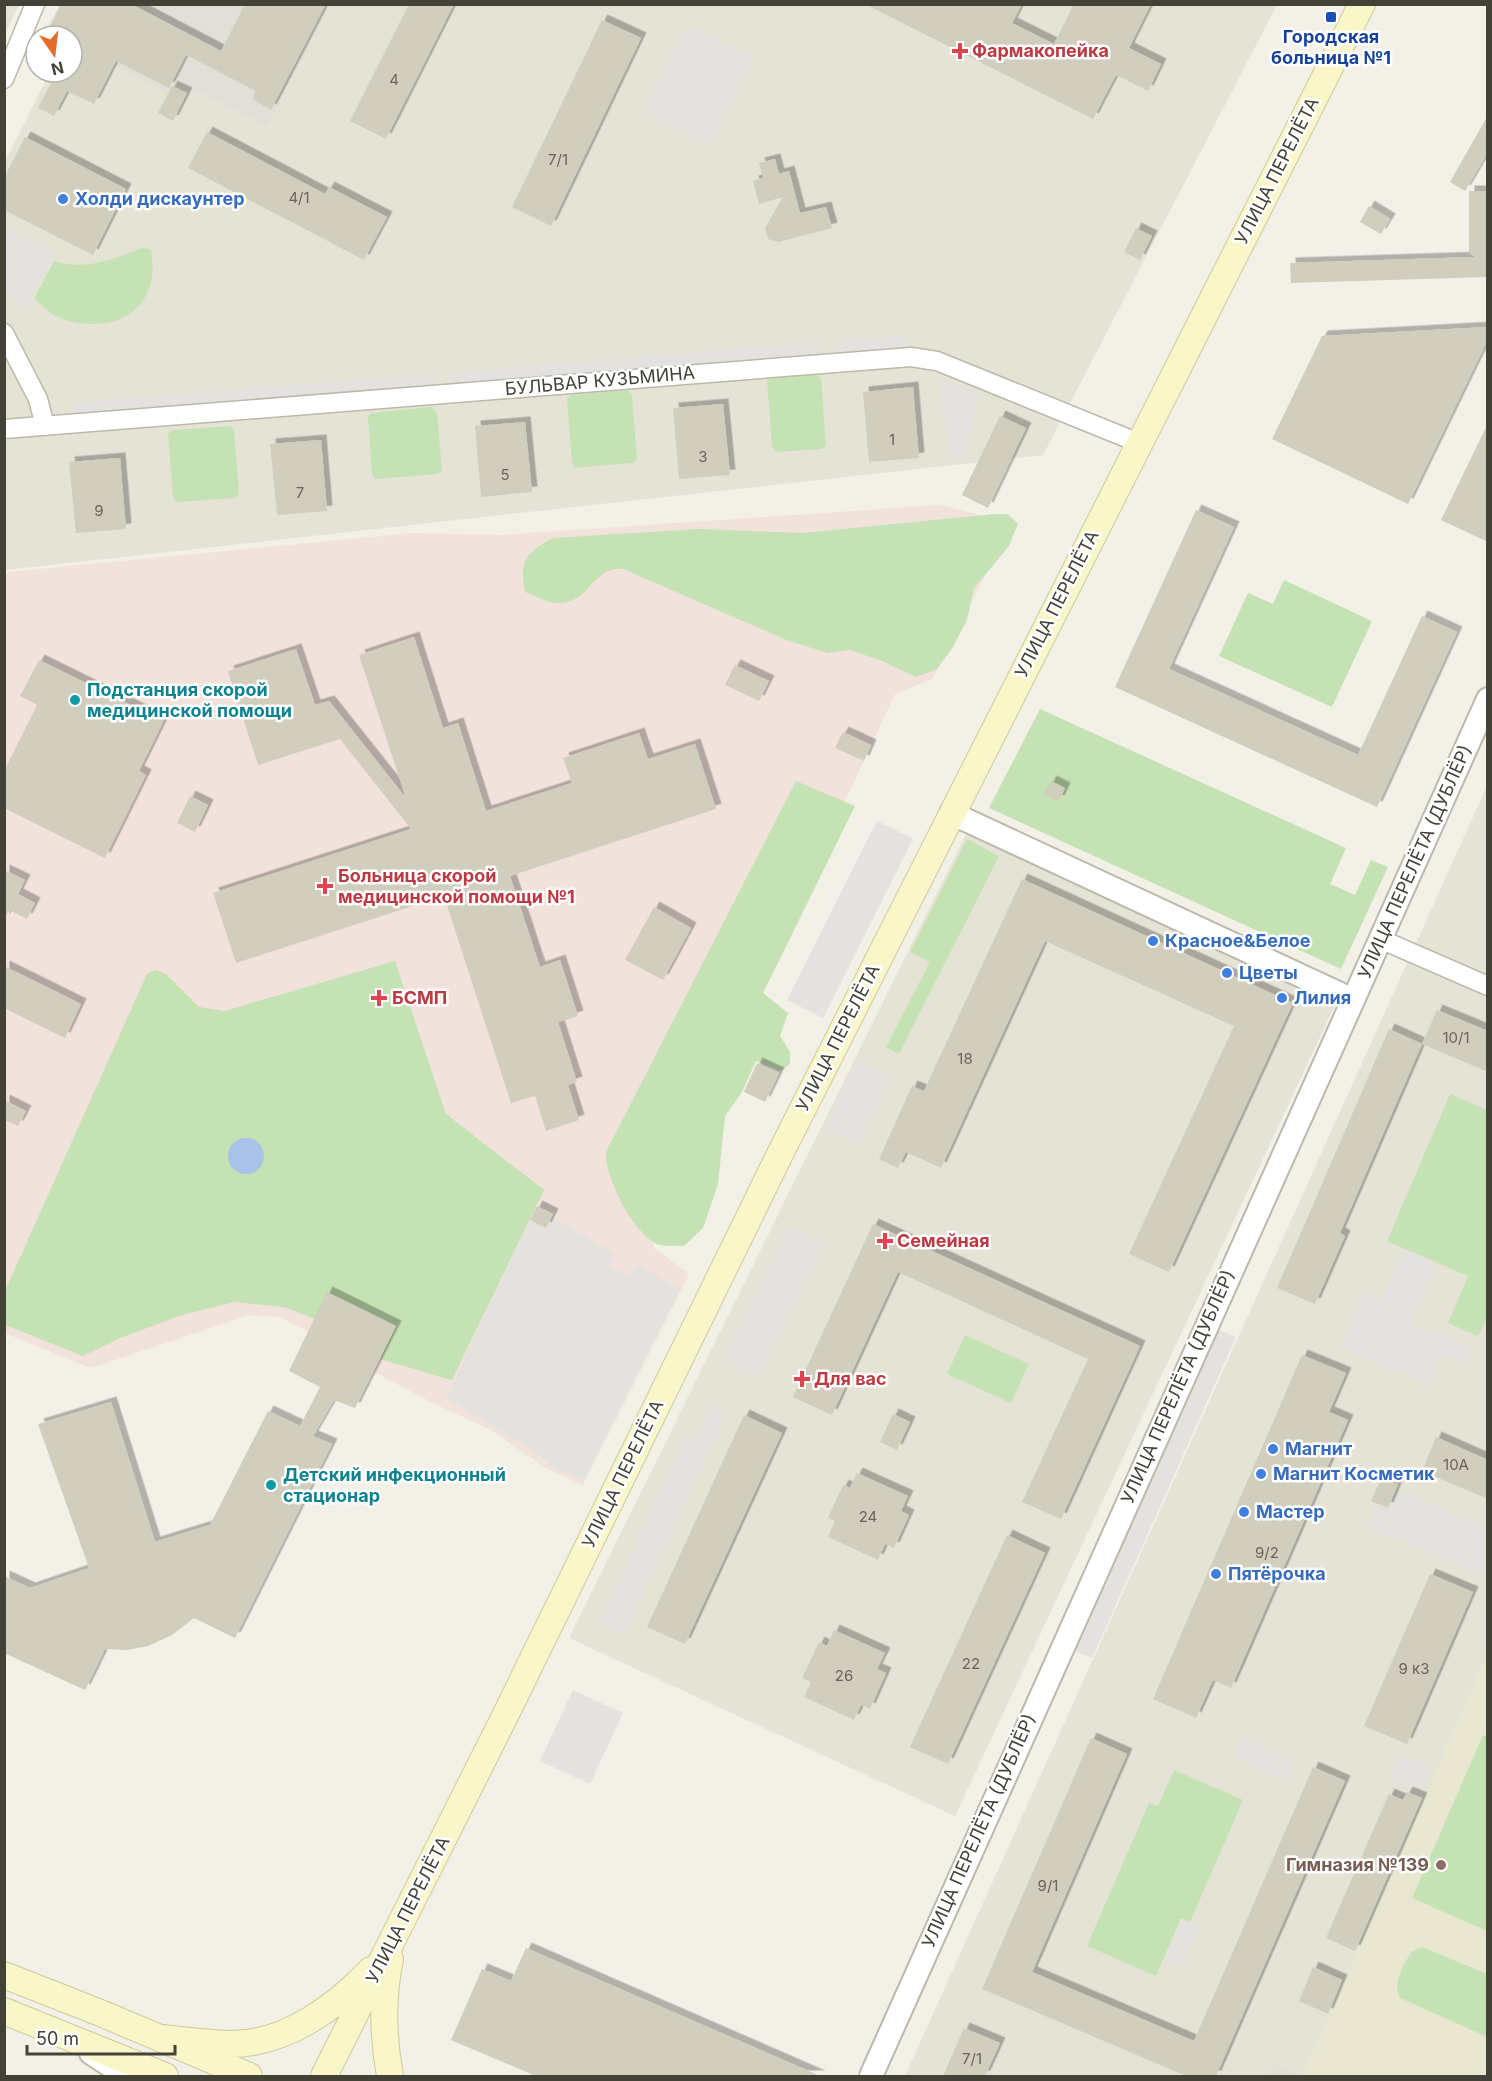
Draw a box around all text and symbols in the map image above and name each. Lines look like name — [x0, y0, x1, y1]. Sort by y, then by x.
marker: Городская больница №1 — [1324, 10, 1338, 24]
north arrow — [24, 24, 84, 84]
place label: Городская больница №1 — [1271, 26, 1391, 68]
place label: Фармакопейка — [972, 40, 1109, 61]
marker: Фармакопейка — [953, 44, 967, 58]
text: N — [49, 57, 66, 80]
house number: 4 — [389, 70, 399, 89]
street label: УЛИЦА ПЕРЕЛЁТА — [1230, 93, 1323, 248]
house number: 7/1 — [548, 150, 568, 169]
place label: Холди дискаунтер — [75, 188, 245, 209]
house number: 4/1 — [288, 188, 310, 207]
marker: Холди дискаунтер — [56, 192, 70, 206]
street label: БУЛЬВАР КУЗЬМИНА — [504, 362, 696, 399]
house number: 1 — [889, 430, 895, 449]
house number: 3 — [698, 447, 708, 466]
house number: 5 — [500, 465, 510, 484]
house number: 7 — [296, 483, 304, 502]
house number: 9 — [94, 501, 104, 520]
street label: УЛИЦА ПЕРЕЛЁТА — [1010, 526, 1103, 681]
place label: Подстанция скорой медицинской помощи — [87, 679, 292, 721]
marker: Подстанция скорой медицинской помощи — [68, 693, 82, 707]
street label: УЛИЦА ПЕРЕЛЁТА (ДУБЛЁР) — [1352, 741, 1476, 982]
place label: Больница скорой медицинской помощи №1 — [338, 865, 575, 907]
marker: Больница скорой медицинской помощи №1 — [316, 877, 334, 895]
place label: Красное&Белое — [1165, 930, 1311, 951]
marker: Красное&Белое — [1146, 934, 1160, 948]
street label: УЛИЦА ПЕРЕЛЁТА — [791, 960, 884, 1115]
place label: Цветы — [1239, 962, 1298, 983]
marker: Цветы — [1220, 966, 1234, 980]
place label: БСМП — [392, 987, 447, 1008]
place label: Лилия — [1294, 987, 1351, 1008]
marker: БСМП — [370, 989, 388, 1007]
marker: Лилия — [1275, 991, 1289, 1005]
house number: 10/1 — [1442, 1028, 1470, 1047]
house number: 18 — [957, 1049, 973, 1068]
place label: Семейная — [897, 1230, 990, 1251]
marker: Семейная — [878, 1234, 892, 1248]
street label: УЛИЦА ПЕРЕЛЁТА (ДУБЛЁР) — [1115, 1266, 1239, 1507]
place label: Для вас — [814, 1368, 887, 1389]
marker: Для вас — [795, 1372, 809, 1386]
street label: УЛИЦА ПЕРЕЛЁТА — [577, 1396, 668, 1551]
place label: Магнит — [1285, 1438, 1352, 1459]
marker: Магнит — [1266, 1442, 1280, 1456]
house number: 10А — [1443, 1455, 1469, 1474]
place label: Магнит Косметик — [1273, 1463, 1435, 1484]
place label: Детский инфекционный стационар — [283, 1464, 506, 1506]
marker: Магнит Косметик — [1254, 1467, 1268, 1481]
marker: Детский инфекционный стационар — [264, 1478, 278, 1492]
place label: Мастер — [1256, 1501, 1325, 1522]
marker: Мастер — [1237, 1505, 1251, 1519]
house number: 24 — [859, 1507, 877, 1526]
house number: 9/2 — [1255, 1543, 1279, 1562]
place label: Пятёрочка — [1228, 1563, 1326, 1584]
marker: Пятёрочка — [1209, 1567, 1223, 1581]
house number: 22 — [962, 1654, 980, 1673]
house number: 9 к3 — [1399, 1659, 1429, 1678]
house number: 26 — [835, 1666, 853, 1685]
street label: УЛИЦА ПЕРЕЛЁТА (ДУБЛЁР) — [916, 1710, 1040, 1951]
street label: УЛИЦА ПЕРЕЛЁТА — [361, 1832, 454, 1987]
place label: Гимназия №139 — [1286, 1854, 1429, 1875]
marker: Гимназия №139 — [1434, 1858, 1448, 1872]
house number: 9/1 — [1038, 1876, 1058, 1895]
scale bar — [27, 2018, 176, 2056]
text: 50 m — [36, 2028, 79, 2049]
house number: 7/1 — [962, 2049, 982, 2068]

